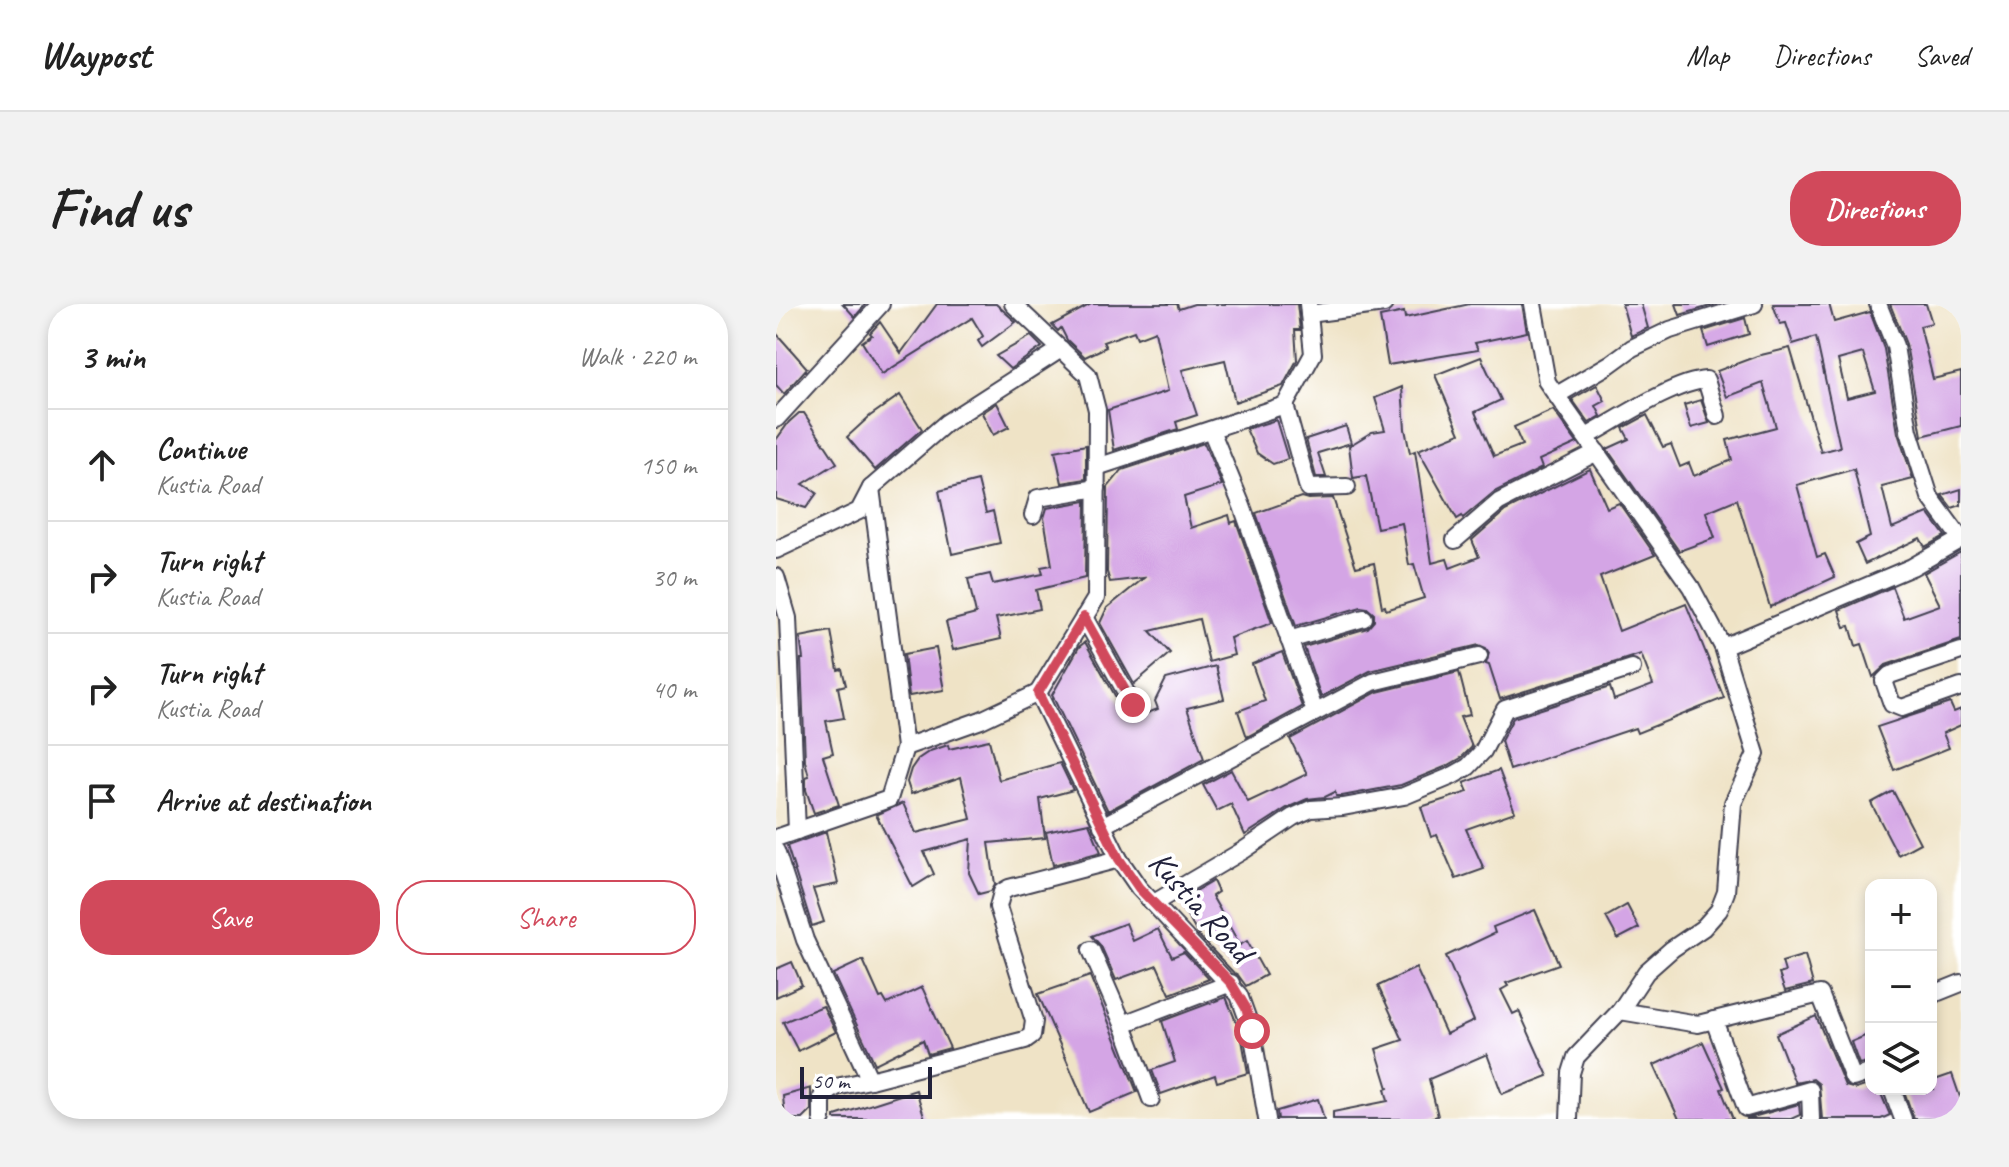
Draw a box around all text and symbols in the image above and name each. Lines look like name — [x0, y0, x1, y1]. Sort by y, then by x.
text: Waypost — [40, 32, 151, 79]
text: Map — [1686, 38, 1729, 73]
text: Directions — [1773, 38, 1871, 73]
text: Saved — [1915, 38, 1969, 73]
button: Directions — [1790, 171, 1961, 246]
text: Find us — [48, 173, 188, 244]
text: 3 min — [80, 335, 145, 378]
text: Walk · 220 m — [579, 340, 696, 373]
text: Continue — [156, 430, 246, 468]
icon: ahead — [80, 443, 124, 487]
text: 150 m — [640, 449, 696, 482]
text: Kustia Road — [156, 468, 260, 501]
text: Turn right — [156, 542, 261, 580]
icon: right — [80, 555, 124, 599]
text: 30 m — [652, 561, 696, 594]
text: Kustia Road — [156, 580, 260, 613]
text: Turn right — [156, 654, 261, 692]
icon: right — [80, 667, 124, 711]
text: 40 m — [652, 673, 696, 706]
route end — [1115, 687, 1151, 723]
text: Kustia Road — [156, 692, 260, 725]
icon: arrive — [80, 779, 124, 823]
text: Arrive at destination — [156, 782, 371, 820]
street label: Kustia Road — [1140, 841, 1266, 974]
map controls — [1865, 879, 1937, 1095]
button: + — [1865, 879, 1937, 951]
button: Save — [80, 880, 380, 955]
button: Share — [396, 880, 696, 955]
button: − — [1865, 951, 1937, 1023]
route start — [1234, 1013, 1270, 1049]
button: layers — [1865, 1023, 1937, 1095]
scale bar — [800, 1063, 932, 1099]
text: 50 m — [812, 1067, 849, 1095]

